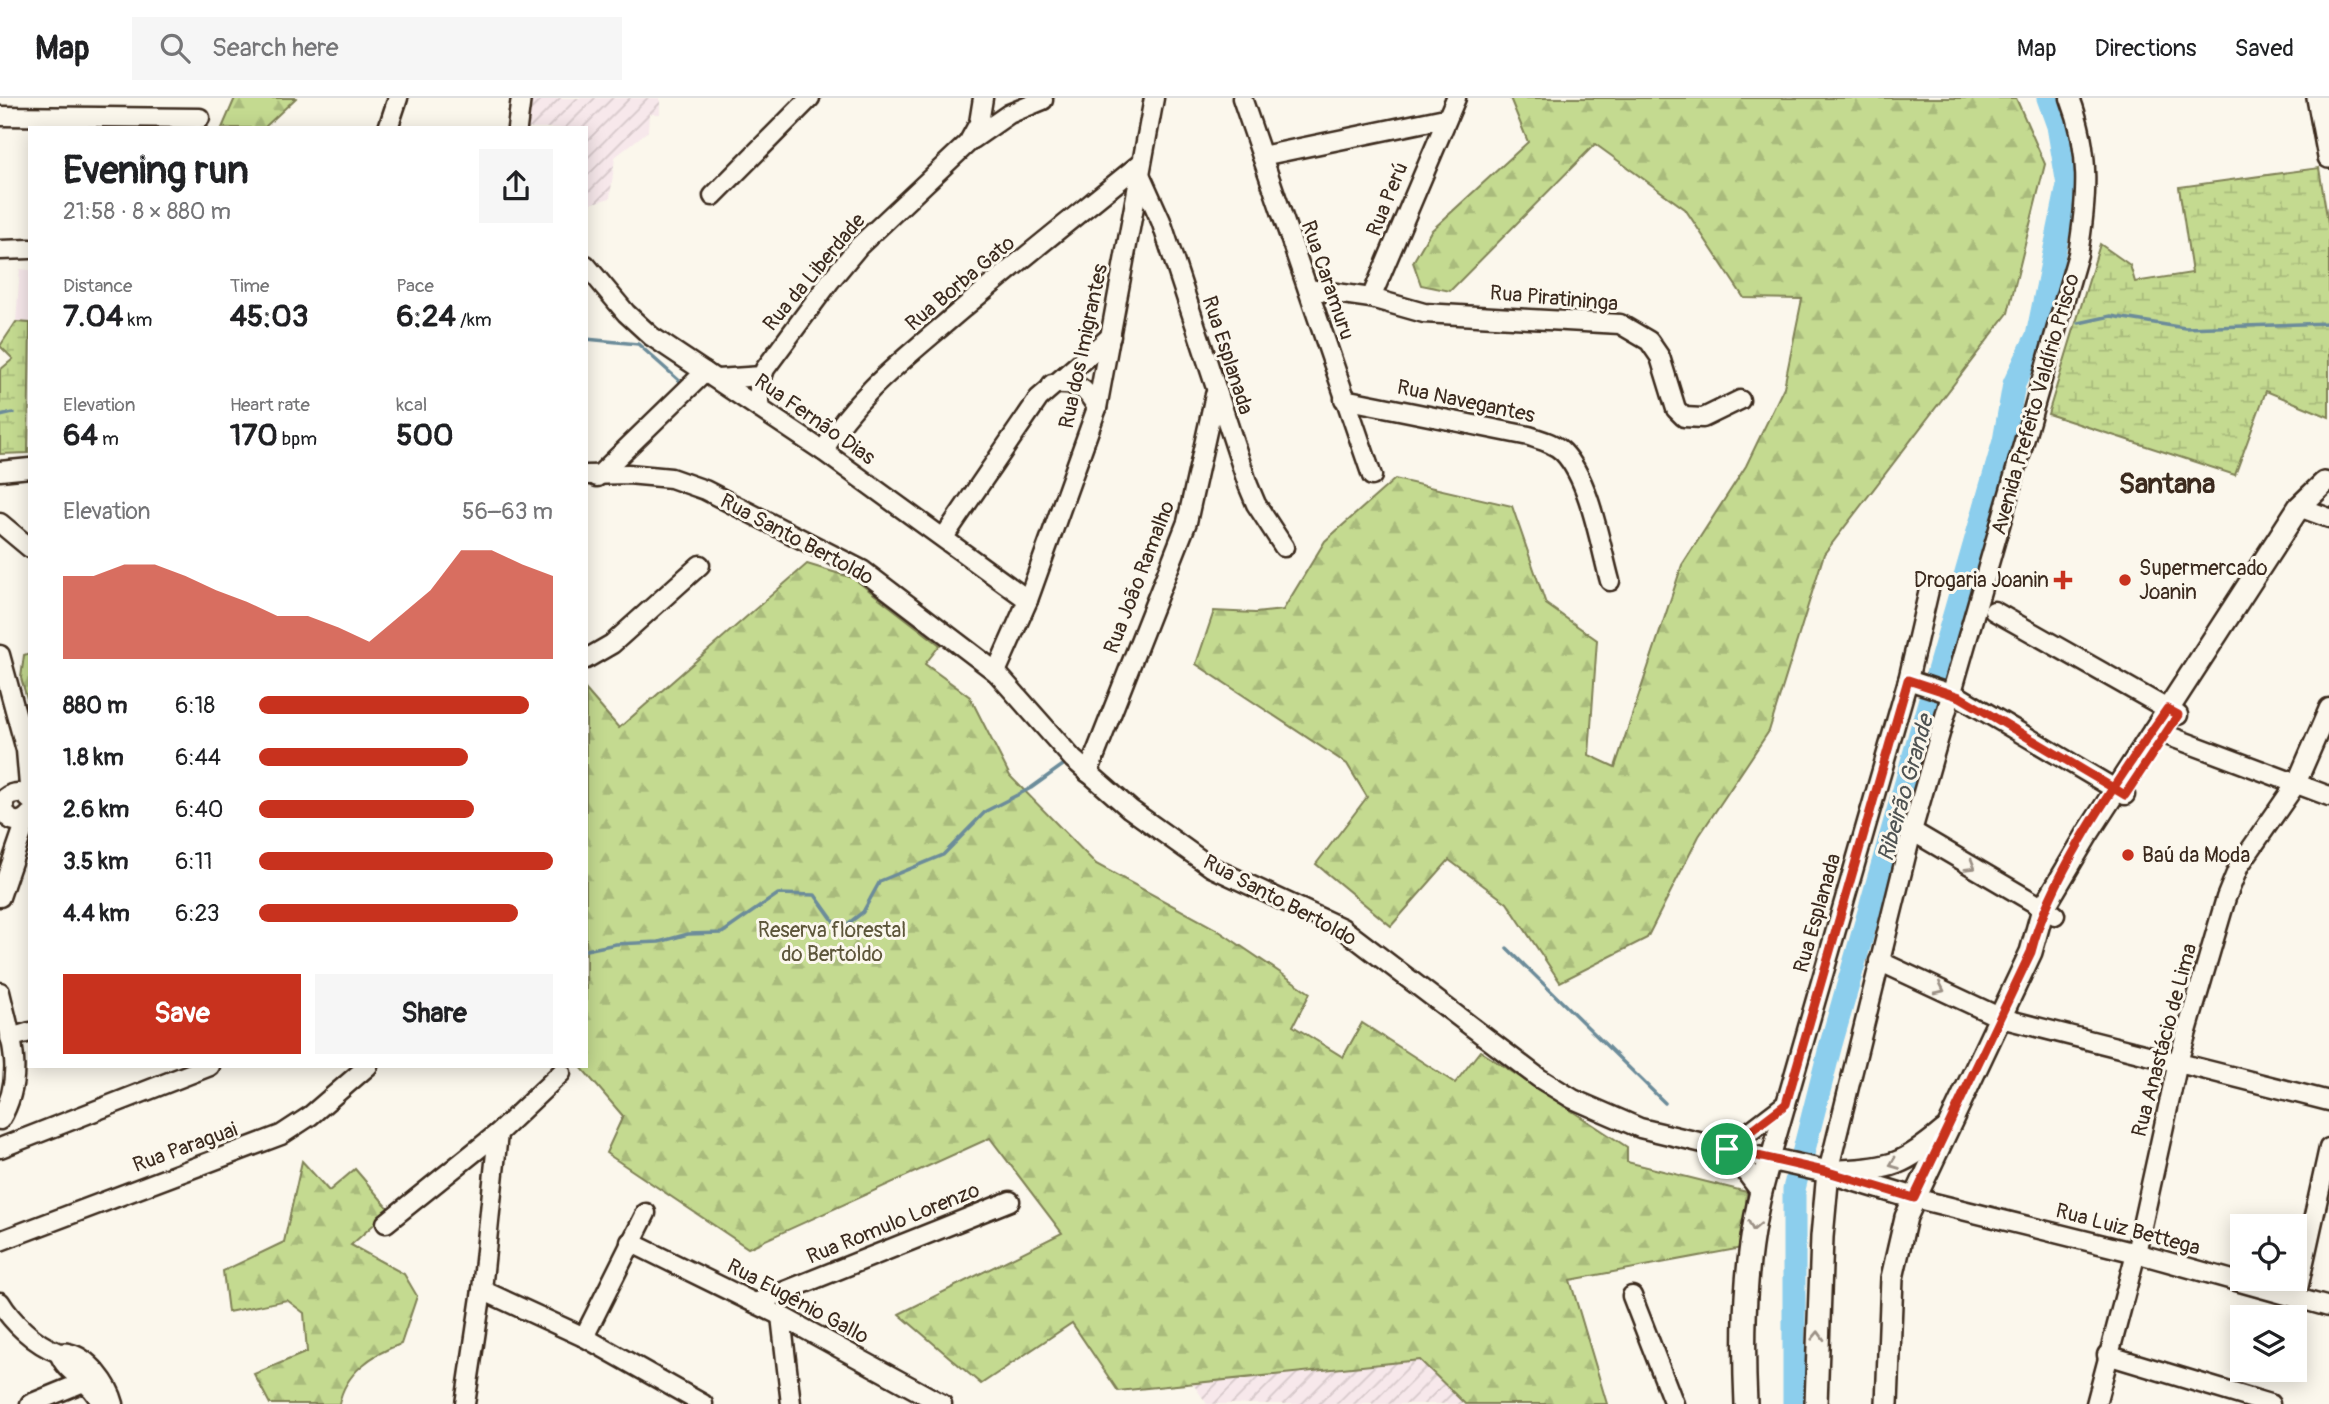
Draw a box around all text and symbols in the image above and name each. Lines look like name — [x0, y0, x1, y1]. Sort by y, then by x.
search box — [132, 17, 622, 80]
text: Map — [35, 28, 90, 69]
icon: search — [156, 29, 194, 67]
text: Search here — [212, 32, 339, 64]
text: Map — [2017, 34, 2057, 63]
text: Directions — [2095, 34, 2196, 63]
text: Saved — [2234, 34, 2294, 63]
text: Evening run — [63, 147, 249, 195]
button: share — [479, 149, 553, 223]
street label: Rua Perú — [1360, 158, 1414, 240]
text: 21:58 · 8 × 880 m — [63, 197, 231, 226]
street label: Rua da Liberdade — [757, 207, 872, 337]
street label: Rua Caramuru — [1295, 217, 1361, 343]
street label: Rua Borba Gato — [900, 230, 1021, 337]
street label: Rua dos Imigrantes — [1053, 261, 1114, 431]
street label: Avenida Prefeito Valdírio Prisco — [1985, 270, 2086, 538]
text: Distance — [63, 274, 132, 298]
text: Time — [230, 274, 269, 298]
text: Pace — [396, 274, 434, 298]
street label: Rua Piratininga — [1489, 279, 1619, 318]
street label: Rua Esplanada — [1196, 292, 1259, 418]
text: 7.04 — [63, 298, 123, 335]
text: 45:03 — [230, 298, 309, 335]
text: 6:24 — [396, 298, 456, 335]
text: km — [123, 308, 152, 332]
text: /km — [456, 308, 492, 332]
street label: Rua Fernão Dias — [749, 368, 881, 471]
street label: Rua Navegantes — [1394, 374, 1538, 429]
text: Elevation — [63, 393, 135, 417]
text: Heart rate — [230, 393, 310, 417]
text: kcal — [396, 393, 427, 417]
text: 64 — [63, 417, 98, 454]
text: 170 — [230, 417, 278, 454]
text: 500 — [396, 417, 454, 454]
text: m — [98, 427, 119, 451]
text: bpm — [278, 427, 317, 451]
district label: Santana — [2119, 467, 2215, 502]
street label: Rua Santo Bertoldo — [715, 488, 878, 591]
text: Elevation — [63, 497, 151, 526]
text: 56–63 m — [462, 497, 553, 526]
street label: Rua João Ramalho — [1098, 497, 1181, 657]
place label: Supermercado Joanin — [2139, 555, 2268, 606]
place label: Drogaria Joanin — [1914, 567, 2049, 594]
marker: Drogaria Joanin — [2055, 572, 2071, 588]
marker: Supermercado Joanin — [2117, 572, 2133, 588]
text: 880 m — [63, 691, 127, 720]
text: 6:18 — [175, 691, 215, 720]
water label: Ribeirão Grande — [1871, 709, 1941, 865]
text: 1.8 km — [63, 743, 124, 772]
text: 6:44 — [175, 743, 221, 772]
text: 2.6 km — [63, 795, 129, 824]
text: 6:40 — [175, 795, 224, 824]
place label: Baú da Moda — [2142, 842, 2250, 869]
text: 3.5 km — [63, 847, 128, 876]
text: 6:11 — [175, 847, 213, 876]
marker: Baú da Moda — [2120, 847, 2136, 863]
street label: Rua Santo Bertoldo — [1198, 849, 1361, 952]
street label: Rua Esplanada — [1788, 850, 1847, 976]
one-way arrow — [1963, 858, 1976, 871]
text: 4.4 km — [63, 899, 130, 928]
text: 6:23 — [175, 899, 220, 928]
park label: Reserva florestal do Bertoldo — [758, 917, 906, 968]
street label: Rua Anastácio de Lima — [2126, 940, 2203, 1140]
button: Save — [63, 974, 301, 1054]
button: Share — [315, 974, 553, 1054]
one-way arrow — [1933, 981, 1945, 995]
street label: Rua Paraguai — [129, 1116, 241, 1179]
pin — [1697, 1119, 1757, 1179]
icon: arrive — [1708, 1130, 1746, 1168]
one-way arrow — [1889, 1155, 1901, 1169]
street label: Rua Romulo Lorenzo — [803, 1176, 984, 1270]
street label: Rua Luiz Bettega — [2053, 1197, 2203, 1262]
map controls — [2230, 1214, 2307, 1382]
button: locate — [2230, 1214, 2307, 1291]
one-way arrow — [1747, 1219, 1762, 1231]
street label: Rua Eugênio Gallo — [722, 1253, 873, 1350]
button: layers — [2230, 1305, 2307, 1382]
one-way arrow — [1811, 1330, 1826, 1341]

